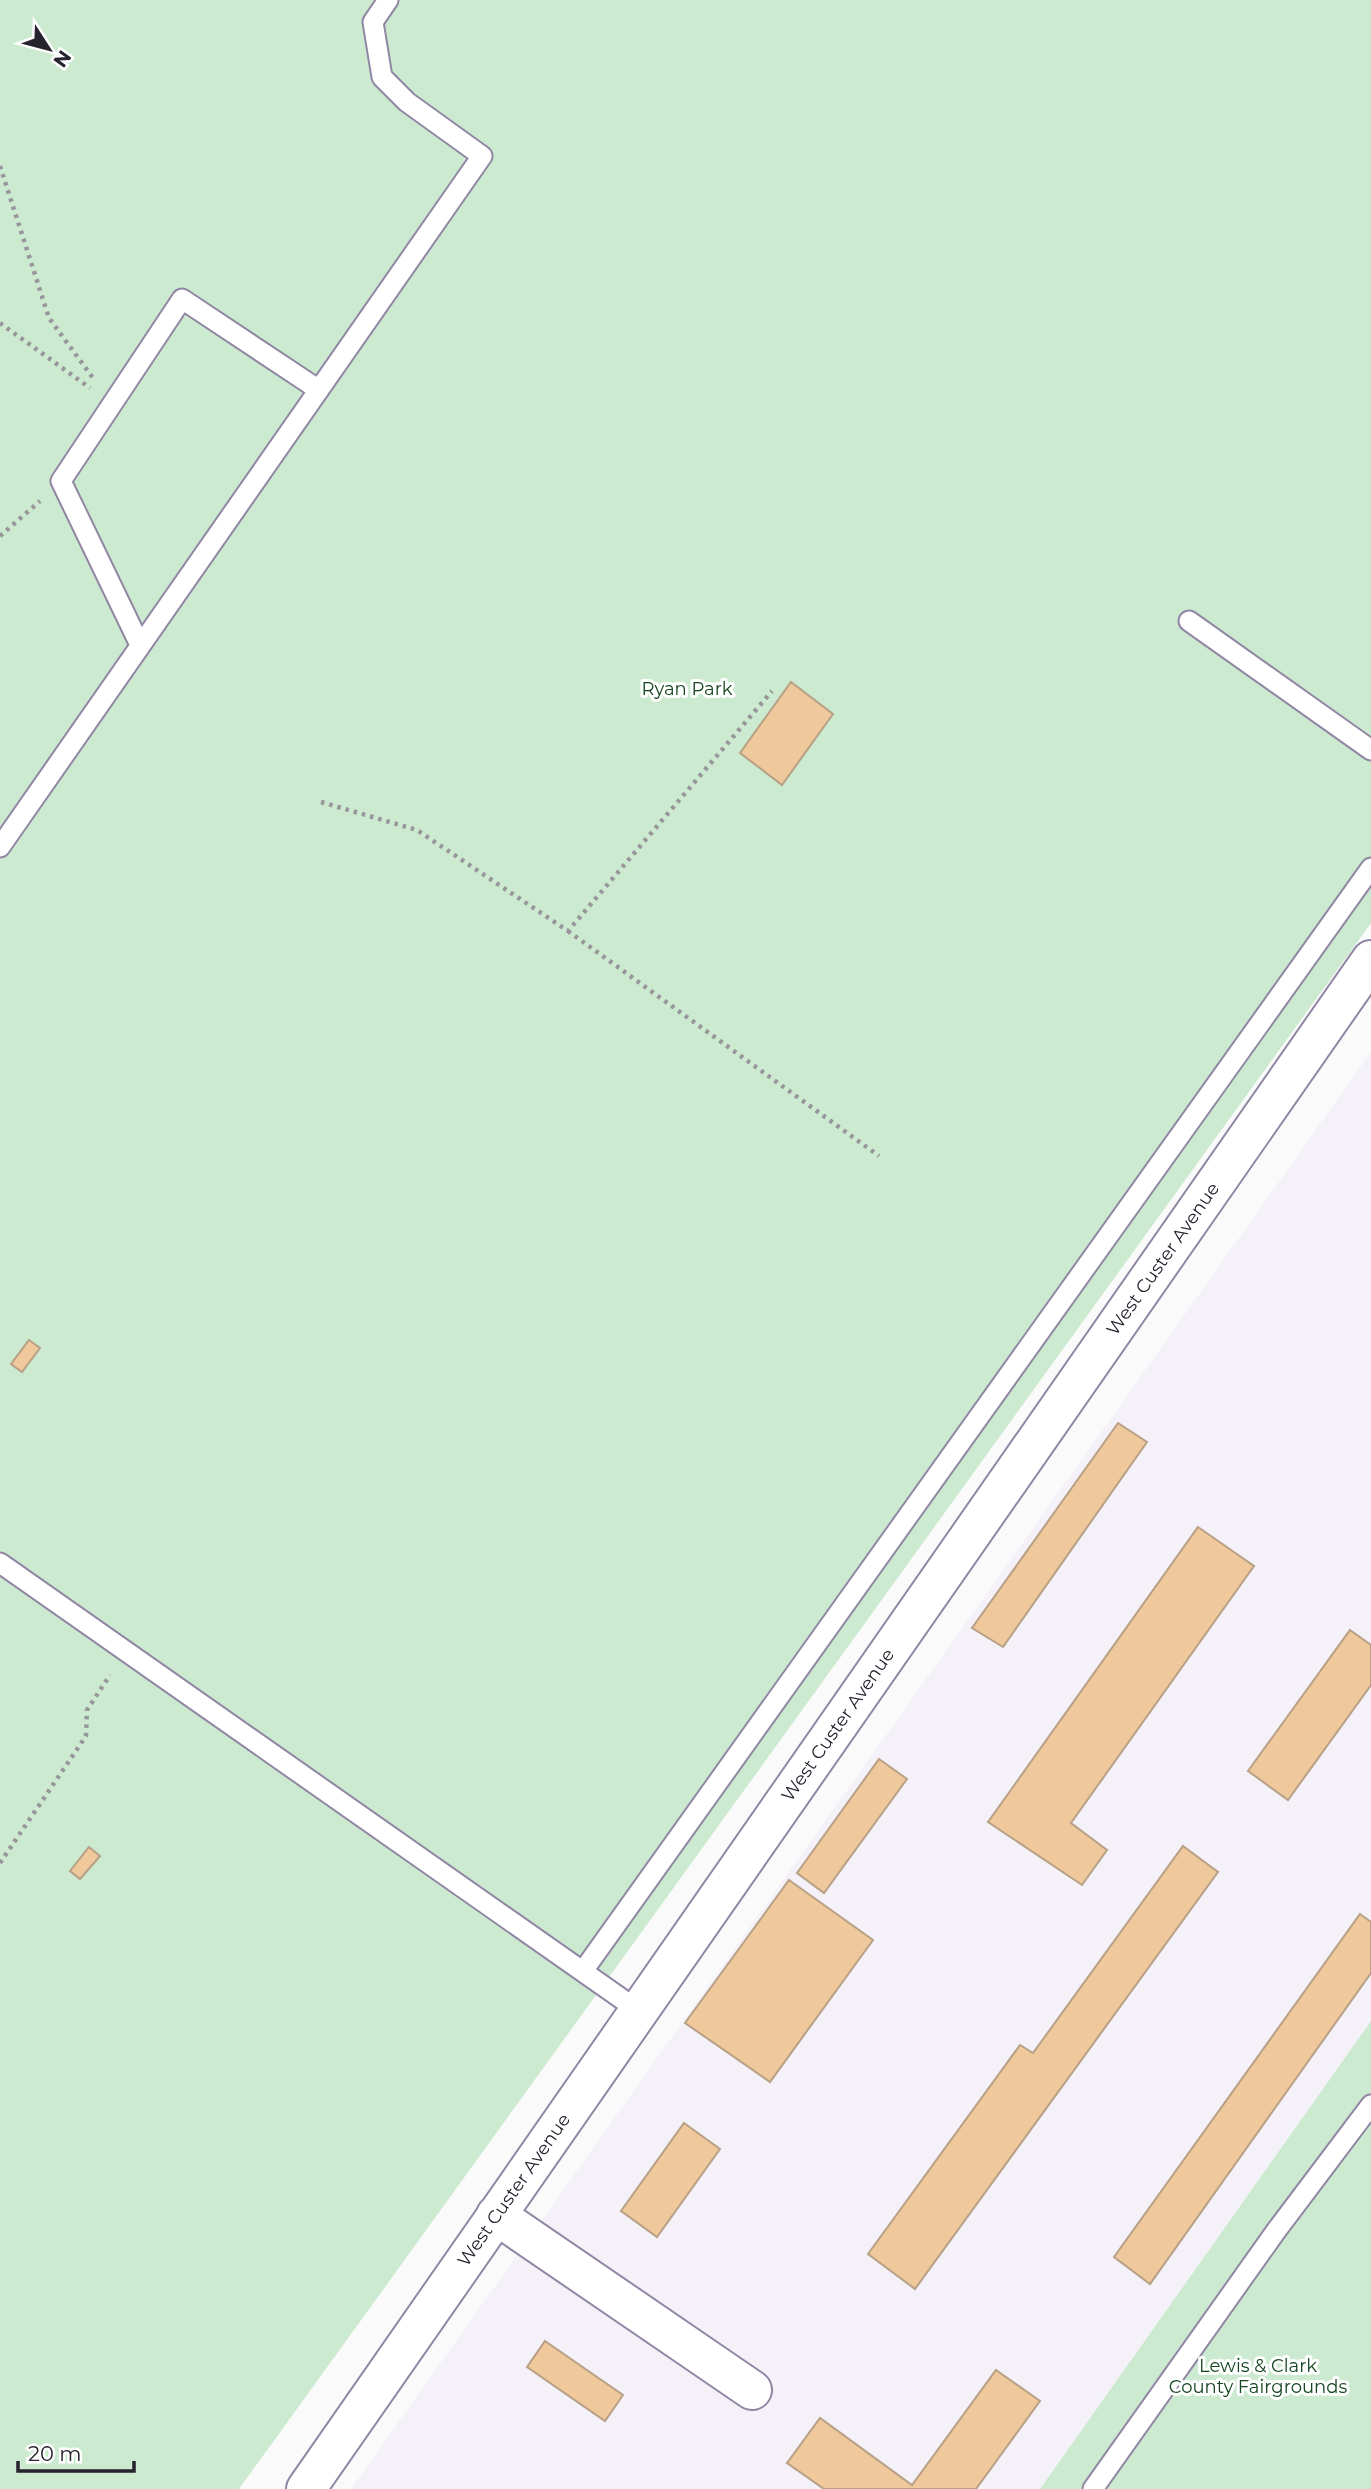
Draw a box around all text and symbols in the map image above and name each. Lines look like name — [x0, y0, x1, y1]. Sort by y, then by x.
north arrow — [14, 14, 84, 84]
text: N — [49, 46, 76, 72]
park label: Ryan Park — [641, 678, 733, 700]
street label: West Custer Avenue — [1102, 1178, 1224, 1340]
street label: West Custer Avenue — [777, 1644, 899, 1806]
street label: West Custer Avenue — [453, 2109, 575, 2271]
park label: Lewis & Clark County Fairgrounds — [1169, 2355, 1347, 2398]
scale bar — [18, 2430, 133, 2474]
text: 20 m — [28, 2441, 82, 2466]

